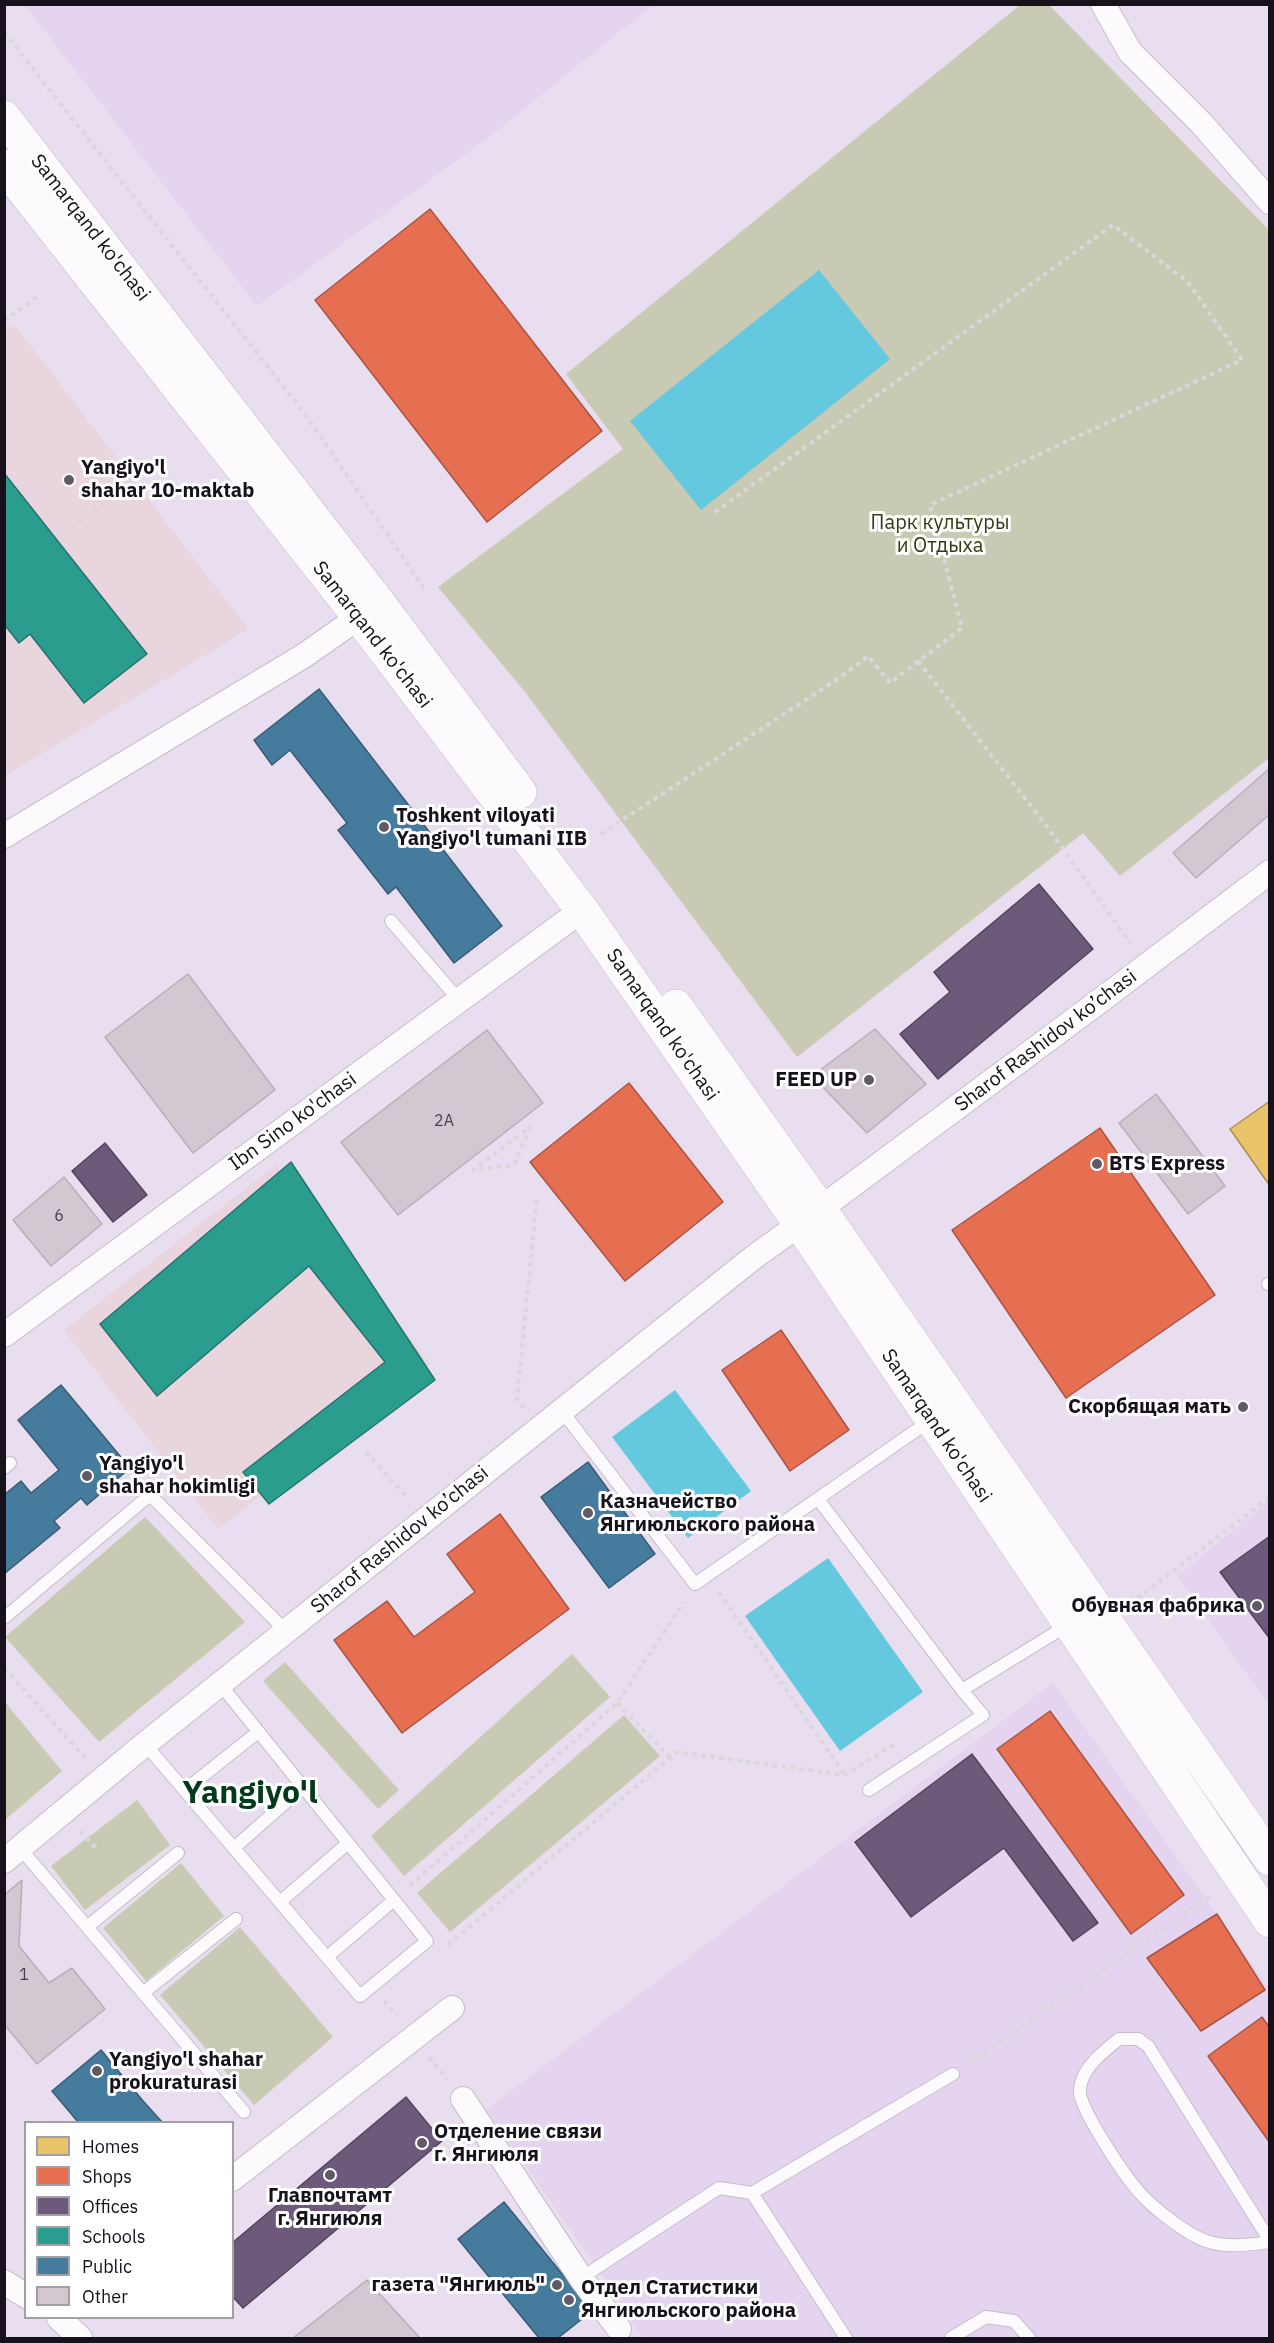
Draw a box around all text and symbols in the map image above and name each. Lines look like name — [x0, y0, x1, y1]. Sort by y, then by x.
street label: Samarqand ko'chasi — [25, 150, 155, 306]
place label: Yangiyo'l shahar 10-maktab — [81, 456, 254, 503]
marker: Yangiyo'l shahar 10-maktab — [62, 473, 76, 487]
park label: Парк культуры и Отдыха — [871, 511, 1009, 558]
street label: Samarqand ko'chasi — [307, 557, 437, 713]
place label: Toshkent viloyati Yangiyo'l tumani IIB — [396, 804, 587, 851]
marker: Toshkent viloyati Yangiyo'l tumani IIB — [377, 820, 391, 834]
street label: Samarqand ko'chasi — [601, 944, 723, 1106]
street label: Sharof Rashidov ko’chasi — [950, 965, 1142, 1117]
street label: Ibn Sino ko'chasi — [225, 1068, 361, 1176]
place label: FEED UP — [775, 1068, 857, 1092]
marker: FEED UP — [862, 1073, 876, 1087]
house number: 2А — [434, 1111, 454, 1131]
place label: BTS Express — [1109, 1152, 1225, 1176]
marker: BTS Express — [1090, 1157, 1104, 1171]
house number: 6 — [54, 1206, 64, 1226]
street label: Samarqand ko'chasi — [876, 1345, 996, 1507]
place label: Скорбящая мать — [1068, 1395, 1231, 1419]
marker: Скорбящая мать — [1236, 1400, 1250, 1414]
place label: Yangiyo'l shahar hokimligi — [99, 1452, 255, 1499]
street label: Sharof Rashidov ko’chasi — [306, 1461, 494, 1619]
marker: Yangiyo'l shahar hokimligi — [80, 1469, 94, 1483]
place label: Казначейство Янгиюльского района — [600, 1490, 815, 1537]
marker: Казначейство Янгиюльского района — [581, 1506, 595, 1520]
place label: Обувная фабрика — [1071, 1594, 1245, 1618]
marker: Обувная фабрика — [1250, 1599, 1264, 1613]
district label: Yangiyo'l — [182, 1775, 318, 1813]
house number: 1 — [19, 1965, 29, 1985]
place label: Yangiyo'l shahar prokuraturasi — [109, 2048, 263, 2095]
marker: Yangiyo'l shahar prokuraturasi — [90, 2064, 104, 2078]
place label: Отделение связи г. Янгиюля — [434, 2120, 602, 2167]
legend — [24, 2121, 234, 2319]
text: Homes — [82, 2135, 139, 2158]
marker: Отделение связи г. Янгиюля — [415, 2136, 429, 2150]
text: Shops — [82, 2165, 132, 2188]
marker: Главпочтамт г. Янгиюля — [323, 2168, 337, 2182]
place label: Главпочтамт г. Янгиюля — [268, 2184, 392, 2231]
text: Offices — [82, 2195, 138, 2218]
text: Schools — [82, 2225, 146, 2248]
text: Public — [82, 2255, 132, 2278]
place label: газета "Янгиюль" — [371, 2273, 545, 2297]
place label: Отдел Статистики Янгиюльского района — [581, 2276, 796, 2323]
marker: газета "Янгиюль" — [550, 2278, 564, 2292]
text: Other — [82, 2285, 128, 2308]
marker: Отдел Статистики Янгиюльского района — [562, 2293, 576, 2307]

